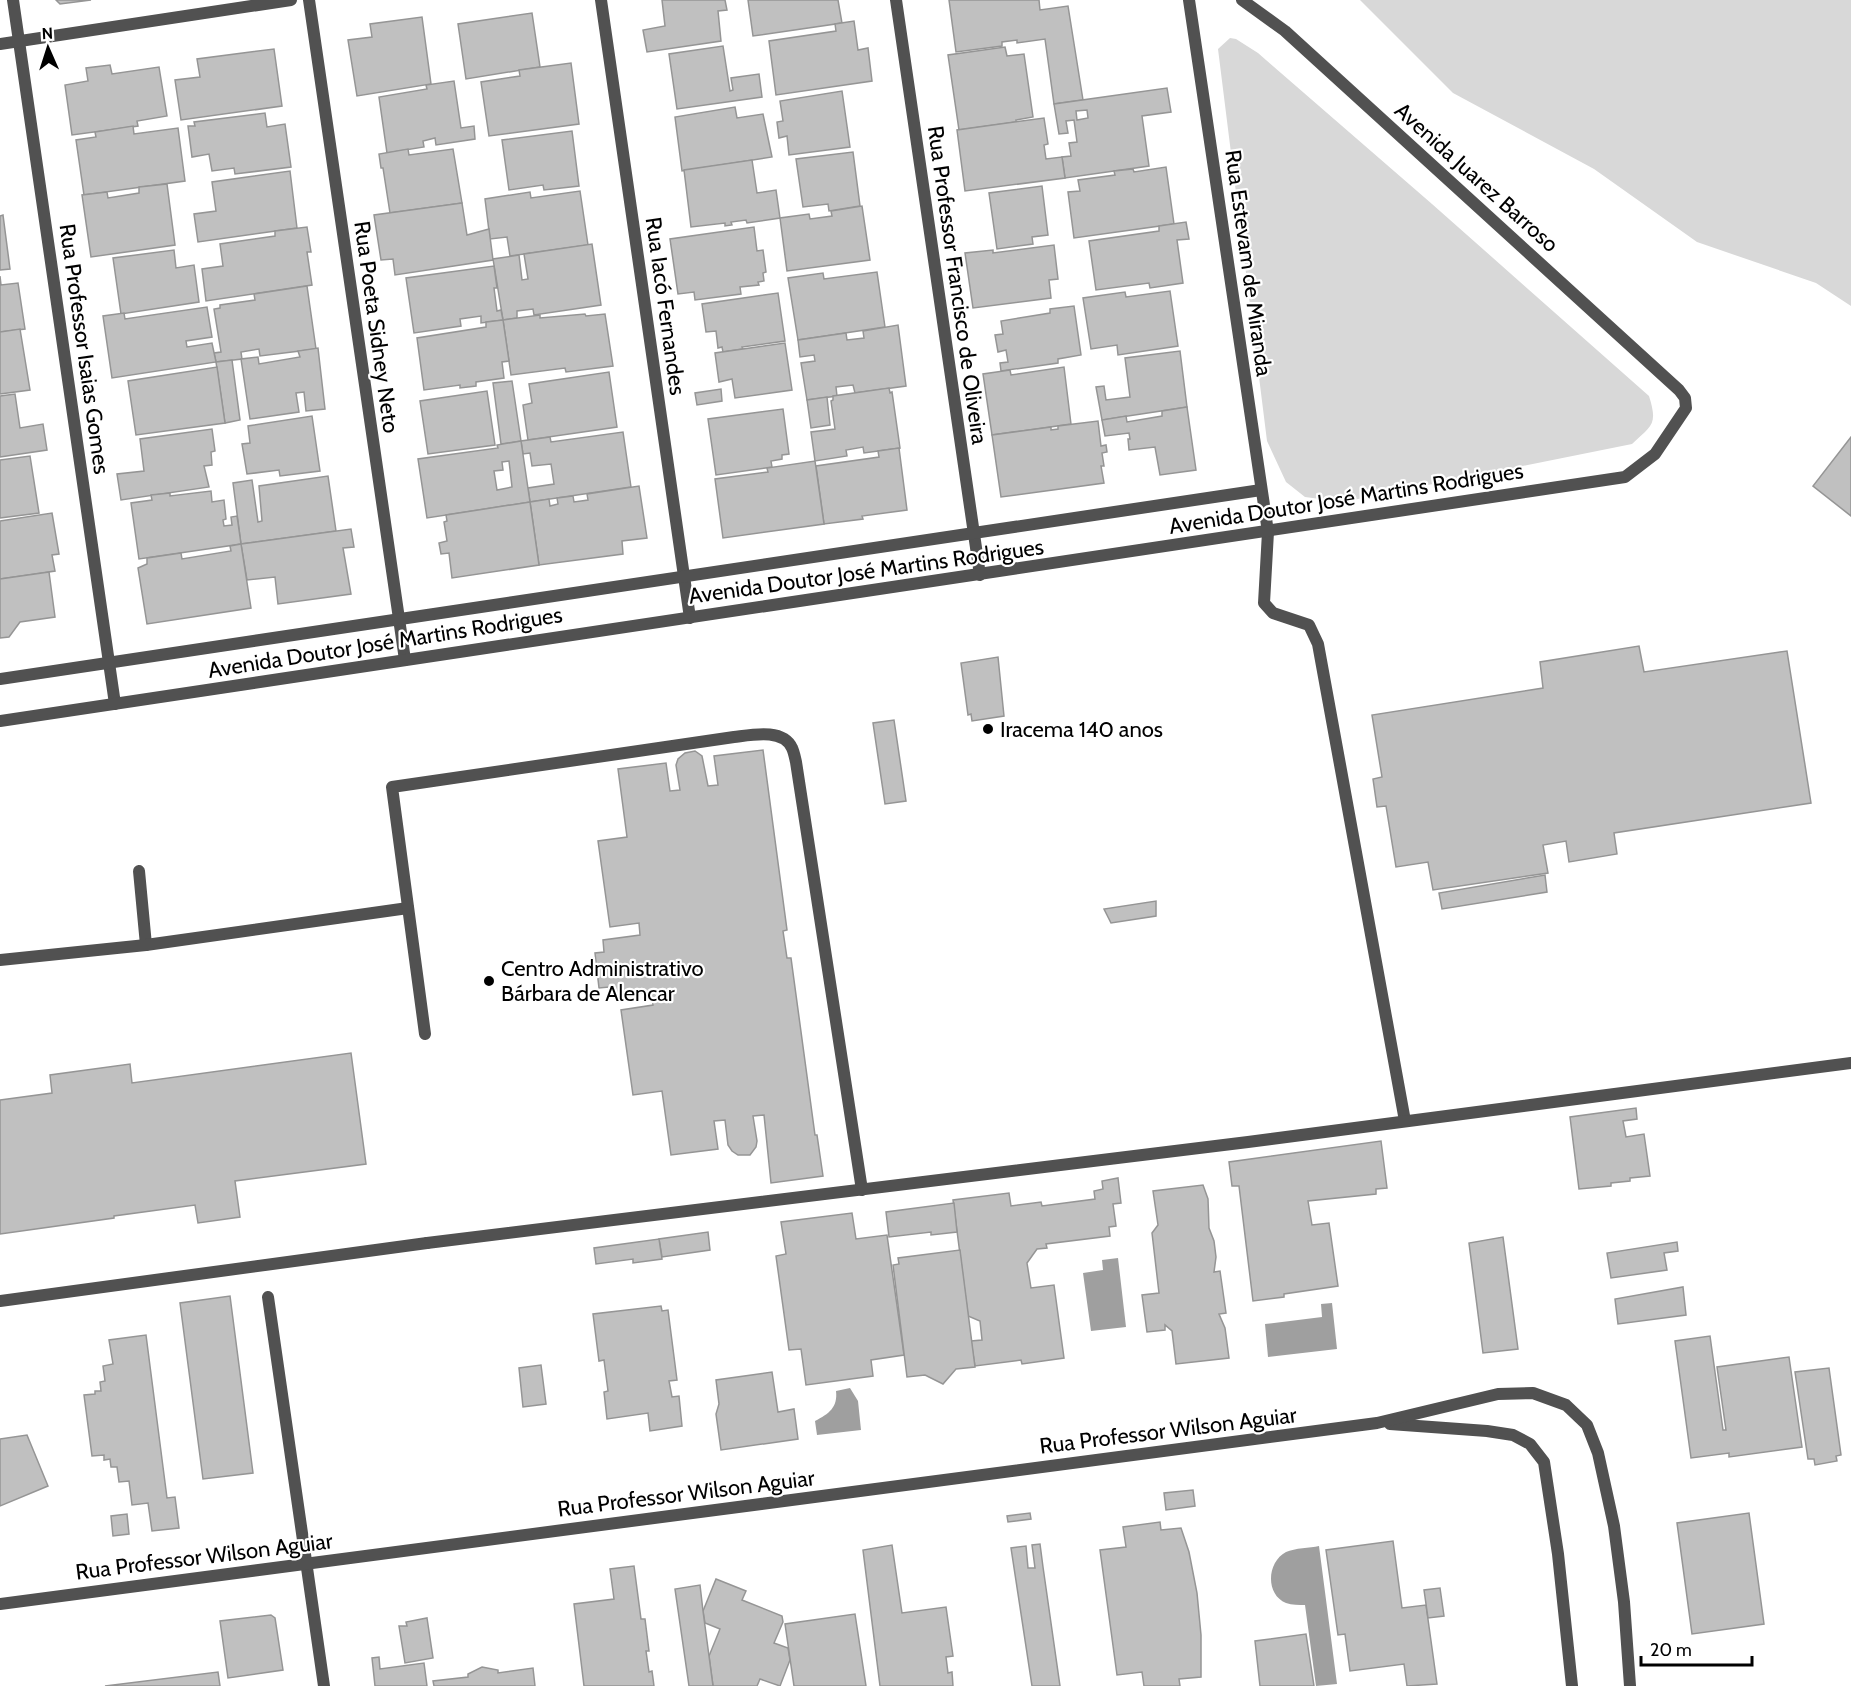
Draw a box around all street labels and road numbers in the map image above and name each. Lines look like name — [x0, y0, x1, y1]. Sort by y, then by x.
street label: Avenida Juarez Barroso — [1389, 97, 1564, 258]
street label: Rua Professor Francisco de Oliveira — [922, 124, 993, 447]
street label: Rua Estevam de Miranda — [1219, 148, 1278, 378]
street label: Rua Iacó Fernandes — [640, 215, 691, 397]
street label: Rua Poeta Sidney Neto — [348, 219, 405, 435]
street label: Rua Professor Isaias Gomes — [54, 222, 115, 476]
street label: Avenida Doutor José Martins Rodrigues — [1167, 457, 1525, 540]
street label: Avenida Doutor José Martins Rodrigues — [687, 533, 1045, 610]
street label: Avenida Doutor José Martins Rodrigues — [206, 601, 564, 684]
street label: Rua Professor Wilson Aguiar — [1038, 1401, 1298, 1460]
street label: Rua Professor Wilson Aguiar — [556, 1464, 816, 1523]
street label: Rua Professor Wilson Aguiar — [74, 1527, 334, 1586]

